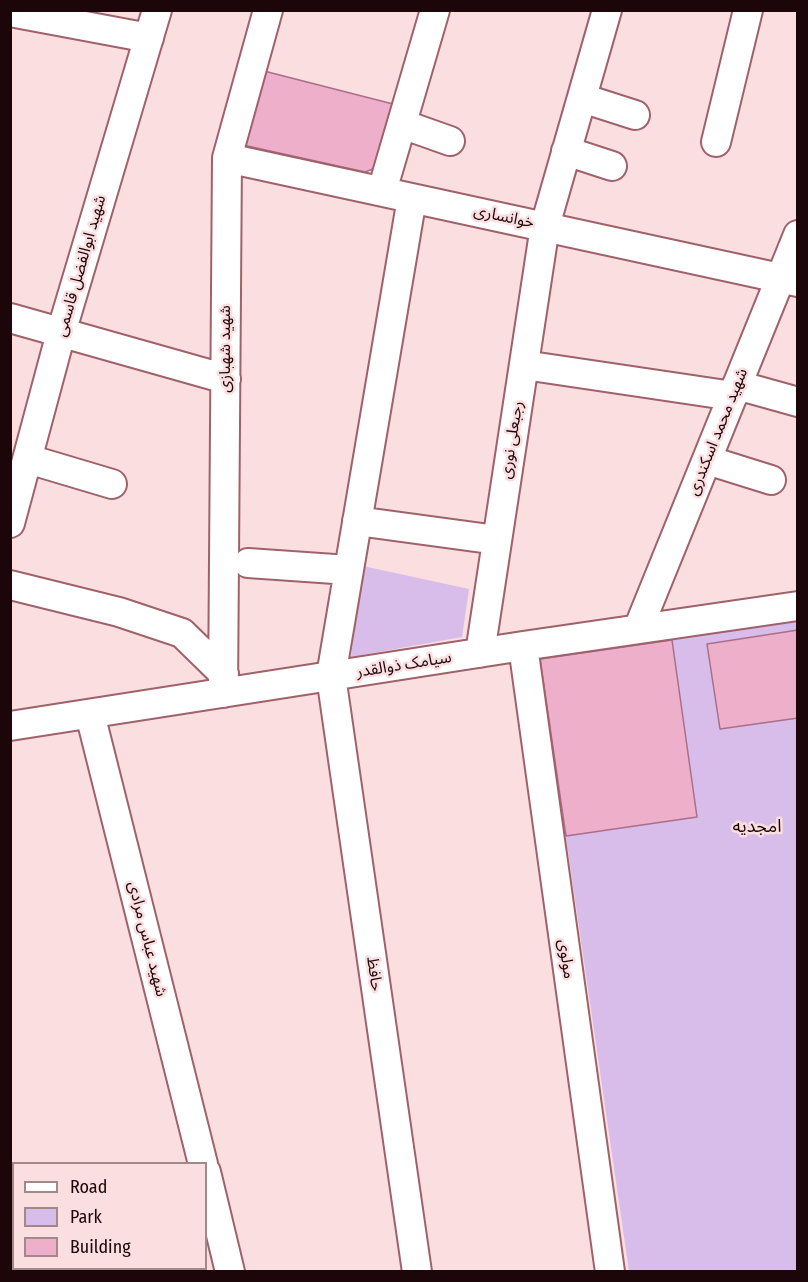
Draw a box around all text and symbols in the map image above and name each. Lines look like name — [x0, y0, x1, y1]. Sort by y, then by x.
street label: شهید ابوالفضل قاسمی — [52, 193, 110, 339]
street label: خوانساری — [472, 201, 536, 233]
street label: شهید شهبازی — [216, 305, 236, 393]
street label: شهید محمد اسکندری — [684, 366, 752, 498]
street label: رجبعلی نوری — [496, 400, 528, 480]
street label: سیامک ذوالقدر — [355, 648, 453, 682]
district label: امجدیه — [733, 816, 781, 838]
street label: شهید عباس مرادی — [123, 879, 171, 999]
street label: مولوی — [554, 938, 578, 980]
street label: حافظ — [362, 956, 386, 992]
legend — [12, 1162, 207, 1270]
text: Road — [70, 1176, 107, 1198]
text: Park — [70, 1206, 102, 1228]
text: Building — [70, 1236, 131, 1258]

